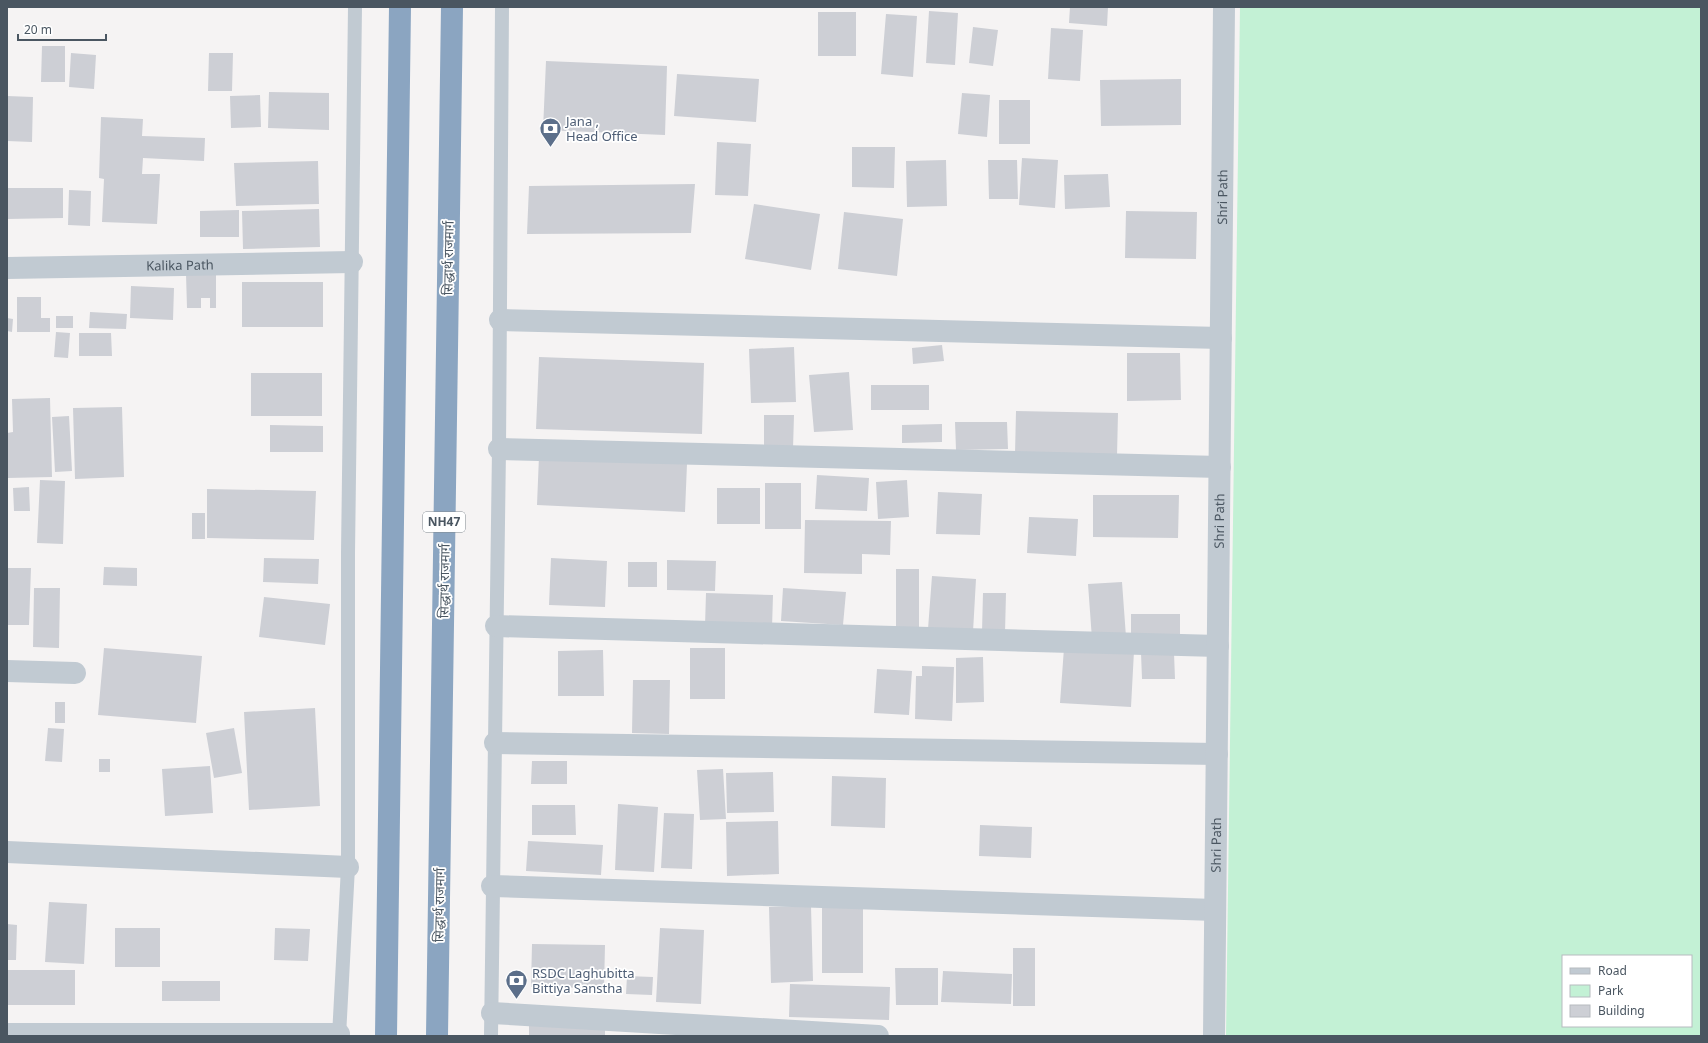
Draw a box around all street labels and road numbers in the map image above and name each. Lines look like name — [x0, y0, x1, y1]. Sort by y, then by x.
street label: Shri Path — [1213, 169, 1231, 225]
street label: सिद्धार्थ राजमार्ग — [438, 220, 458, 295]
street label: Kalika Path — [146, 255, 214, 275]
street label: Shri Path — [1210, 493, 1228, 549]
road number: NH47 — [423, 512, 465, 532]
street label: सिद्धार्थ राजमार्ग — [434, 543, 454, 618]
street label: Shri Path — [1207, 817, 1225, 873]
street label: सिद्धार्थ राजमार्ग — [429, 867, 449, 942]

